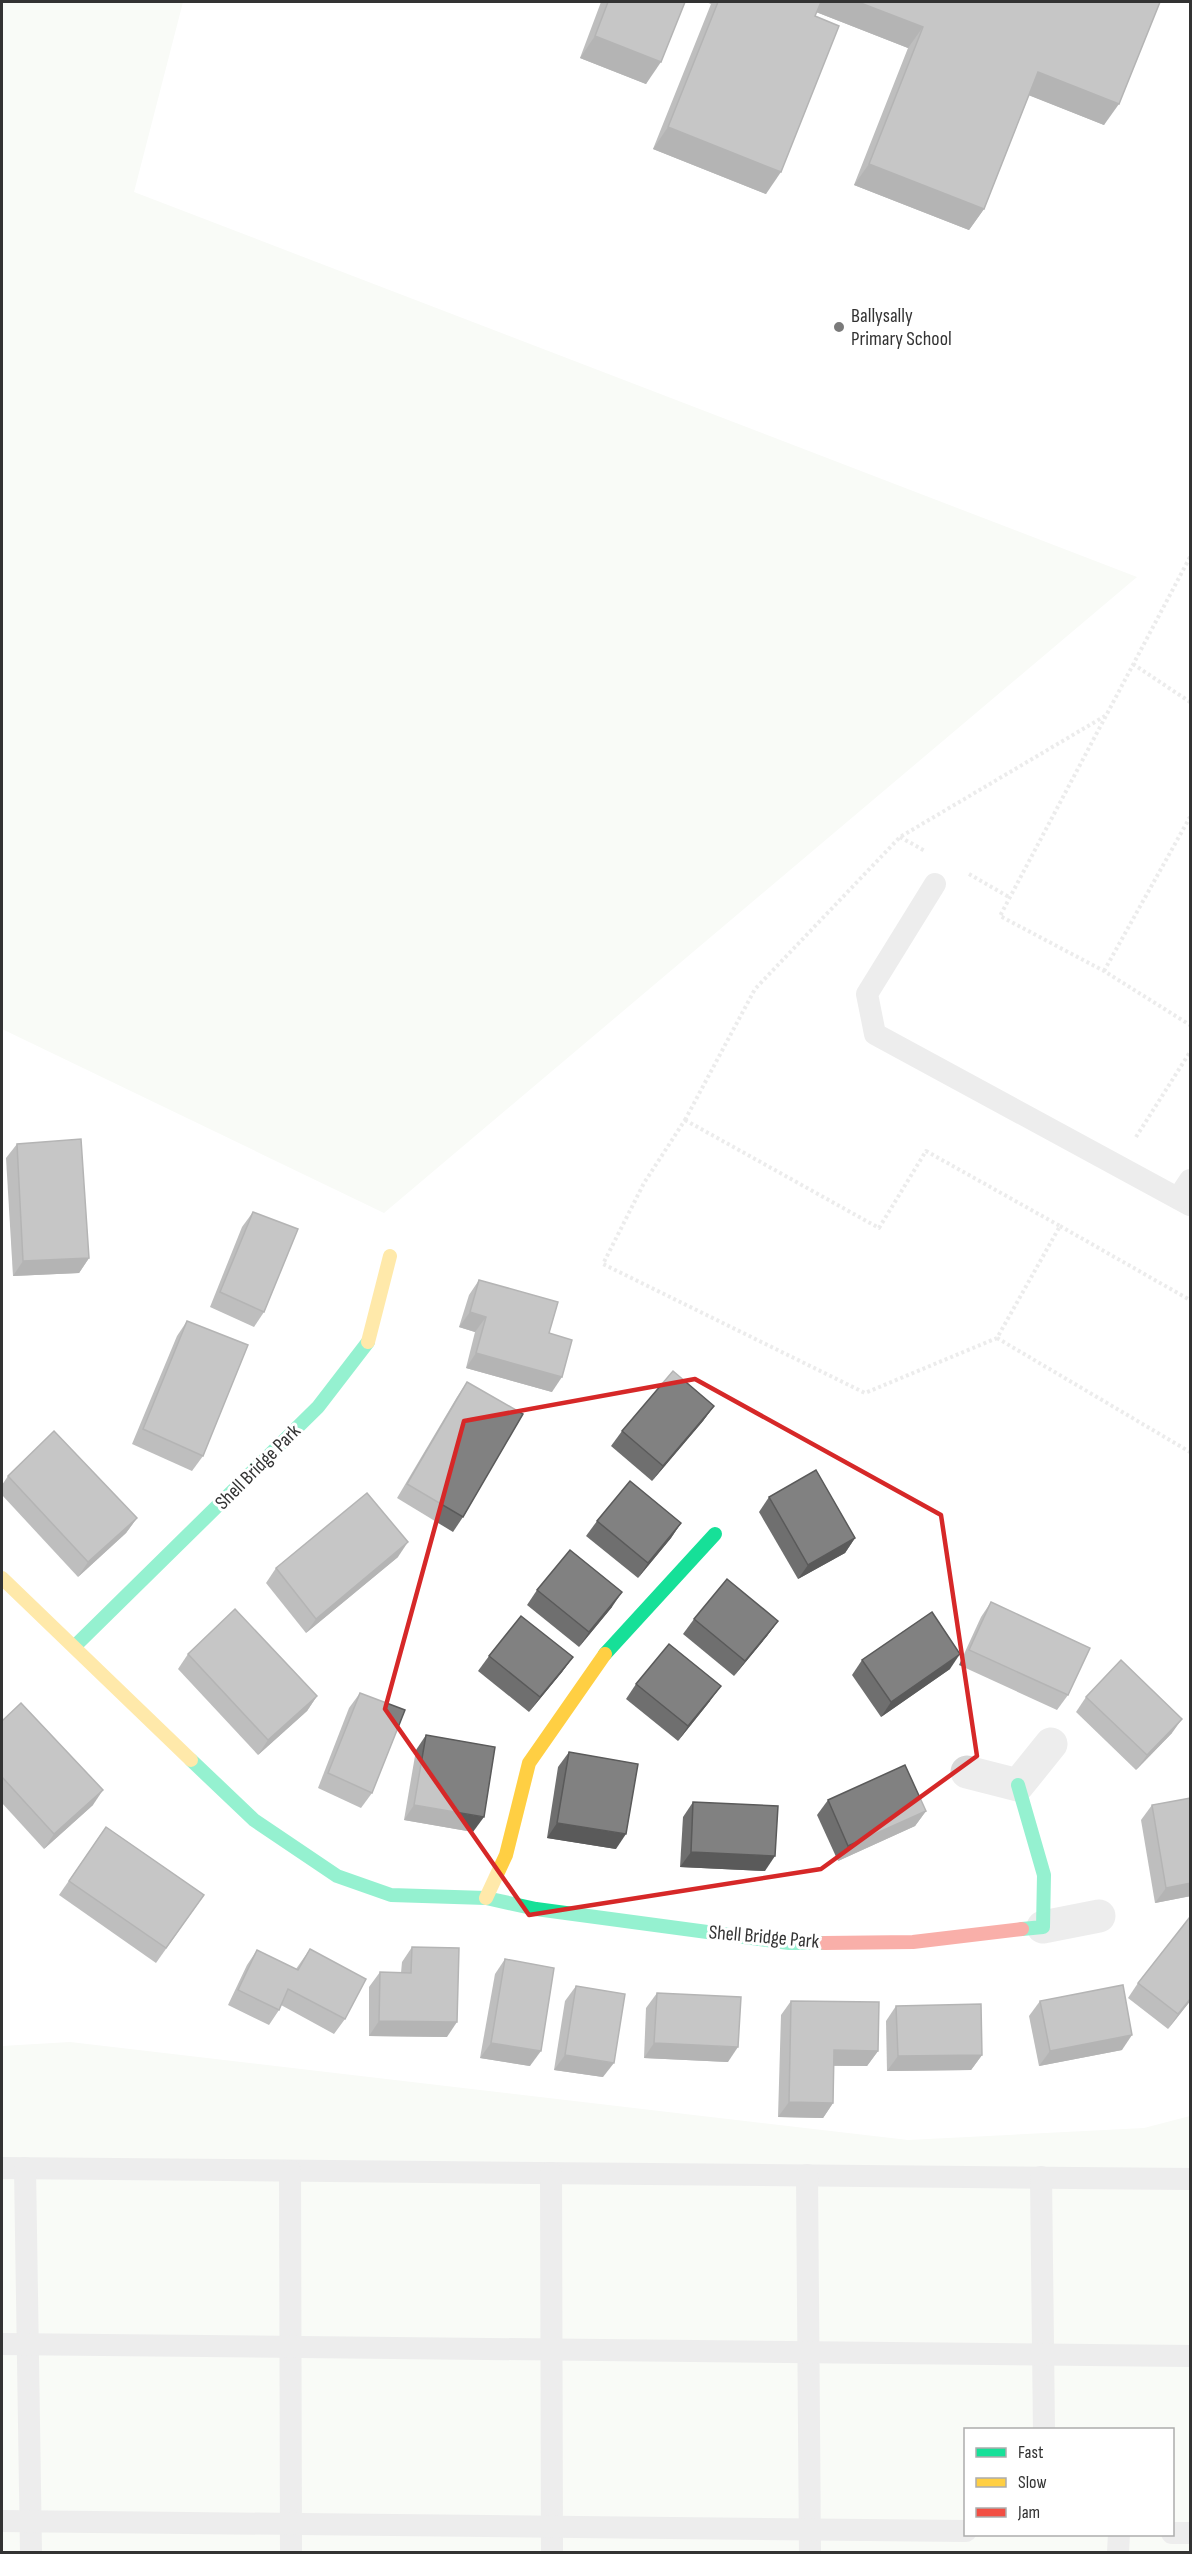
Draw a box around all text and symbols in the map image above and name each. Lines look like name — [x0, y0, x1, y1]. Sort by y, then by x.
place label: Ballysally Primary School — [851, 304, 952, 351]
marker: Ballysally Primary School — [832, 320, 846, 334]
street label: Shell Bridge Park — [210, 1419, 306, 1515]
street label: Shell Bridge Park — [708, 1920, 821, 1954]
legend — [964, 2428, 1174, 2536]
text: Fast — [1018, 2442, 1044, 2463]
text: Slow — [1018, 2472, 1047, 2493]
text: Jam — [1017, 2502, 1040, 2523]

